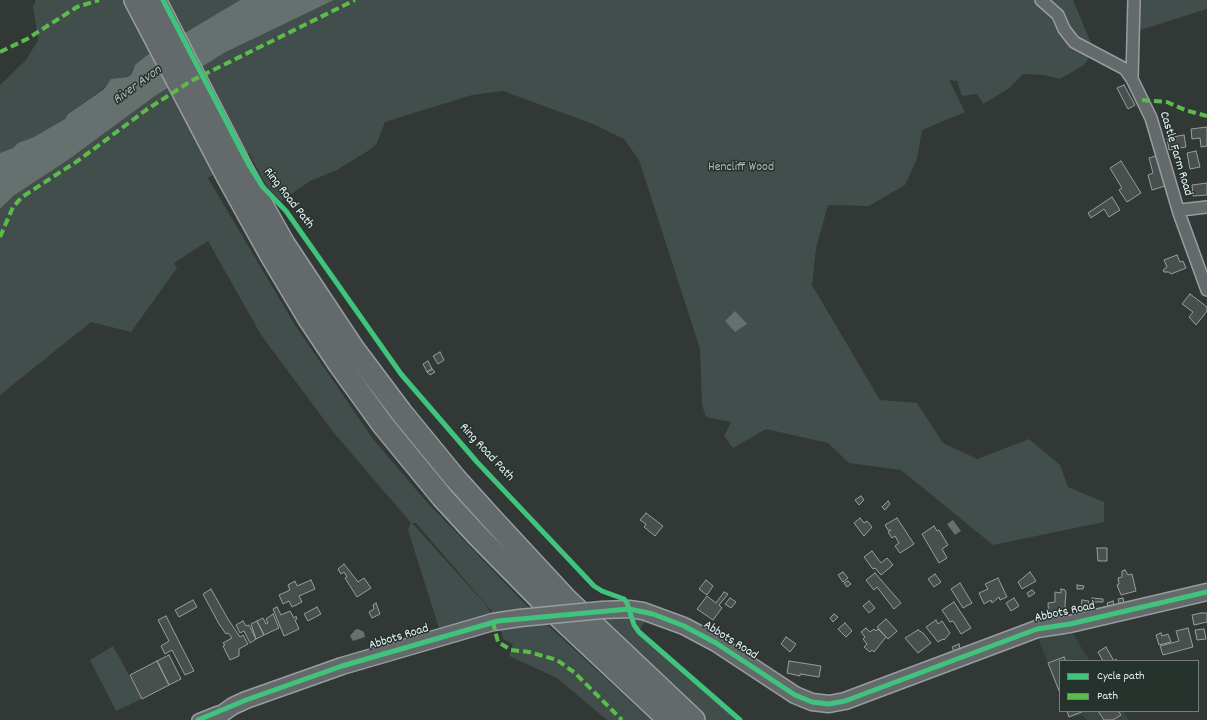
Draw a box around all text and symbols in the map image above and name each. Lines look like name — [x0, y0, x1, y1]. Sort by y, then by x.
water label: River Avon — [110, 63, 166, 109]
street label: Castle Farm Road — [1155, 110, 1195, 198]
park label: Hencliff Wood — [708, 160, 774, 176]
street label: Ring Road Path — [259, 165, 317, 233]
street label: Ring Road Path — [455, 421, 517, 485]
street label: Abbots Road — [1033, 599, 1097, 627]
street label: Abbots Road — [700, 618, 760, 664]
street label: Abbots Road — [367, 622, 431, 654]
legend — [1059, 660, 1199, 712]
text: Cycle path — [1097, 668, 1145, 685]
text: Path — [1097, 688, 1118, 705]

